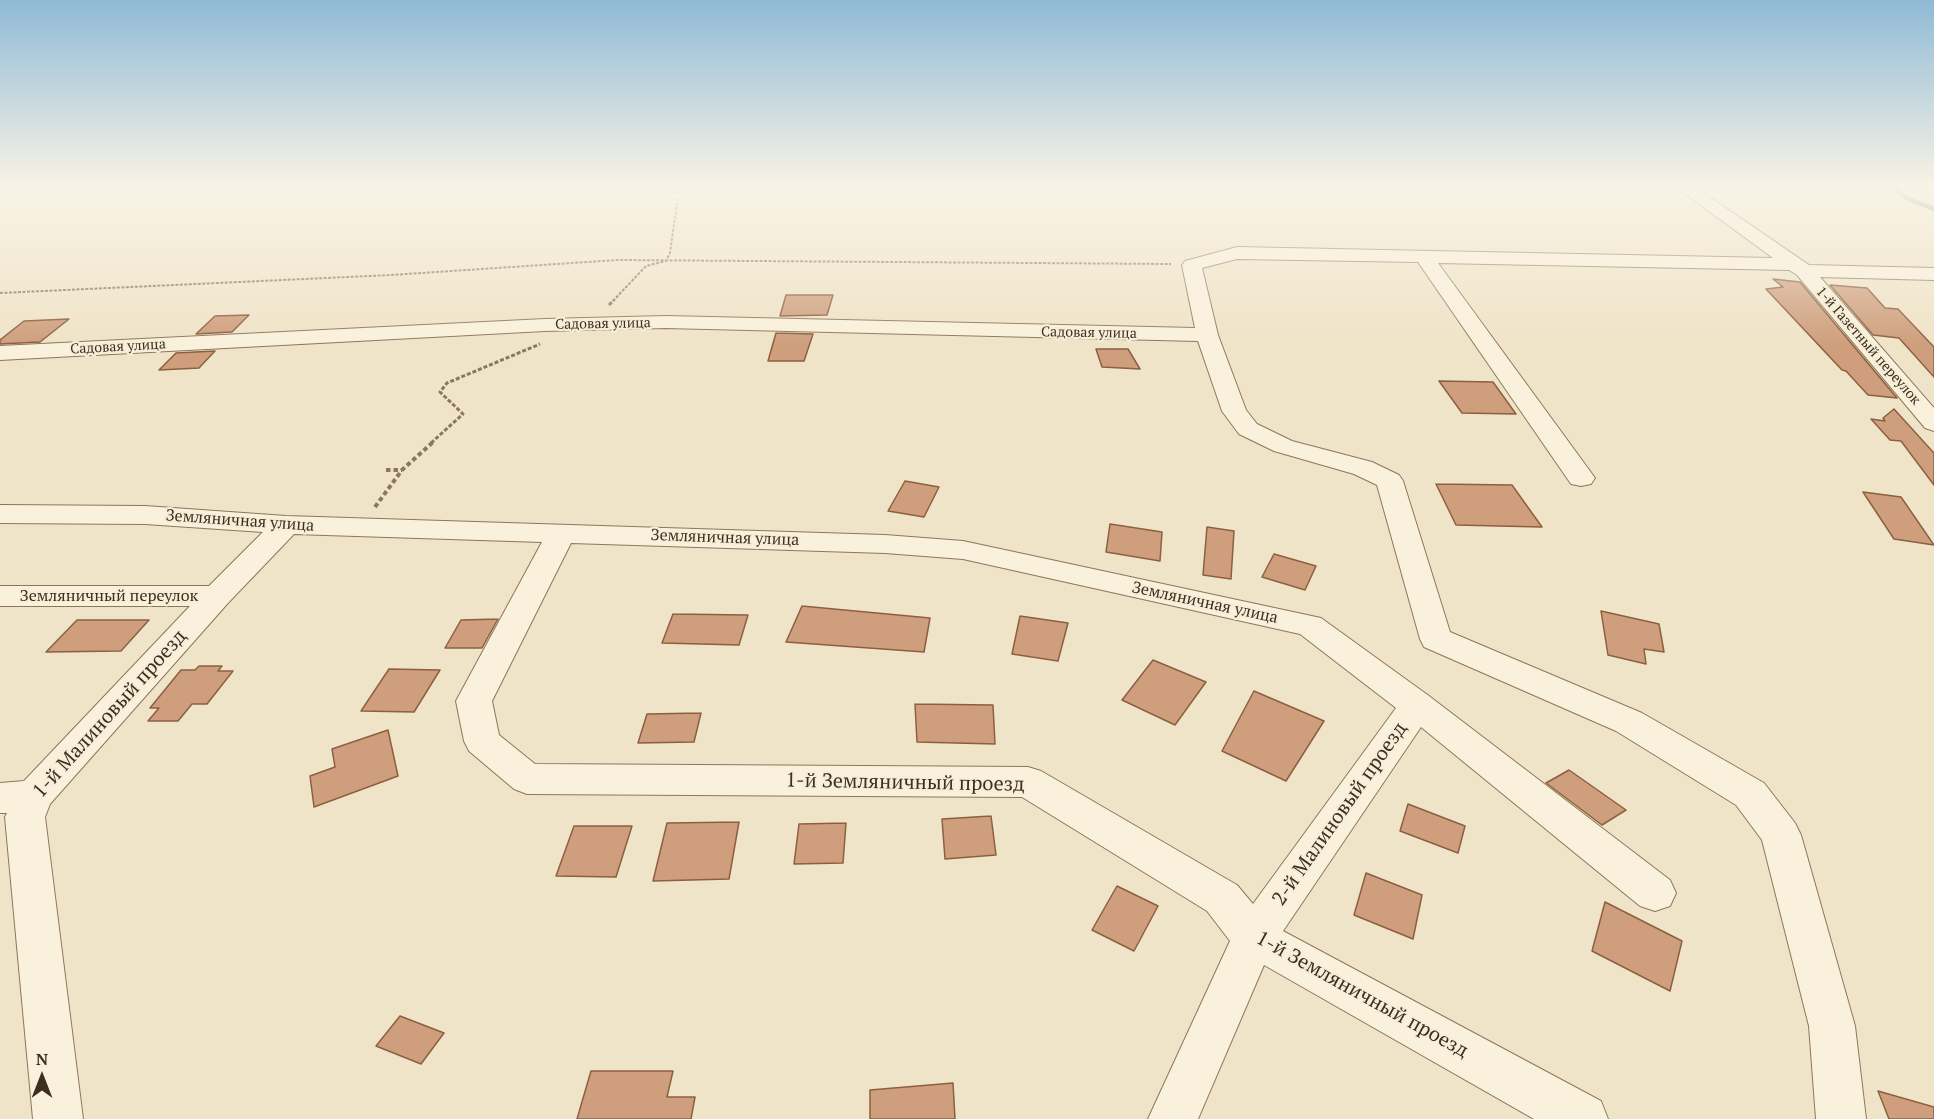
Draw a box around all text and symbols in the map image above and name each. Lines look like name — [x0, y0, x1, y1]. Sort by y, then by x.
street label: 1-й Газетный переулок — [1812, 284, 1924, 408]
street label: Садовая улица — [555, 315, 651, 333]
street label: Садовая улица — [1041, 324, 1137, 342]
street label: Садовая улица — [70, 336, 166, 358]
street label: Земляничная улица — [165, 506, 315, 536]
street label: Земляничная улица — [650, 526, 800, 550]
street label: Земляничная улица — [1130, 578, 1280, 628]
street label: Земляничный переулок — [20, 586, 198, 606]
street label: 1-й Малиновый проезд — [28, 625, 192, 803]
street label: 2-й Малиновый проезд — [1268, 718, 1412, 910]
street label: 1-й Земляничный проезд — [785, 769, 1025, 797]
street label: 1-й Земляничный проезд — [1252, 927, 1472, 1063]
north arrow — [12, 1047, 72, 1107]
text: N — [36, 1048, 48, 1070]

